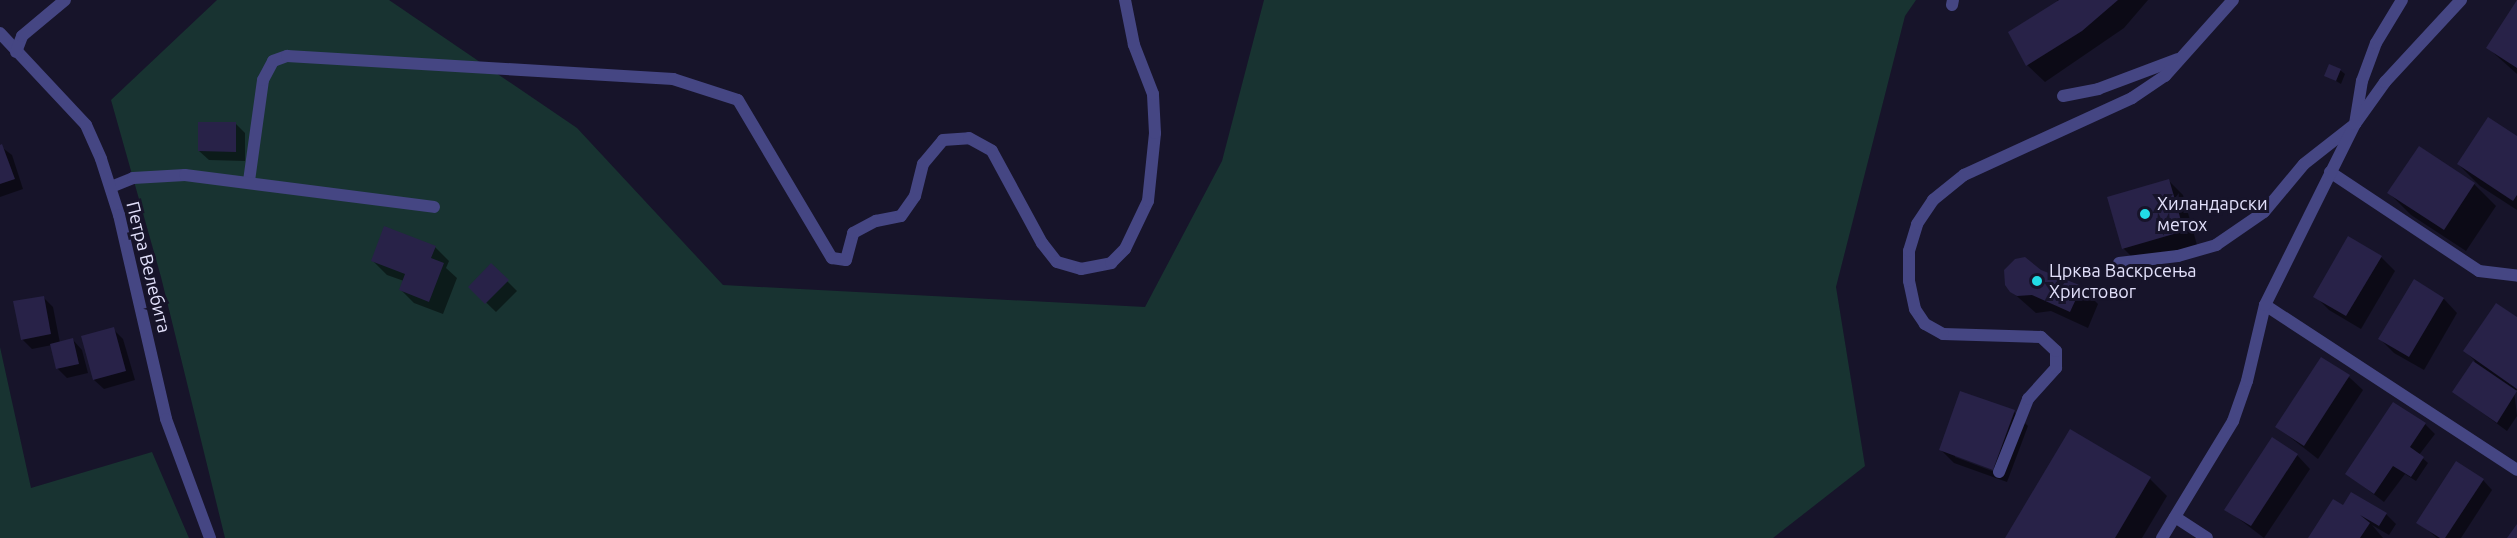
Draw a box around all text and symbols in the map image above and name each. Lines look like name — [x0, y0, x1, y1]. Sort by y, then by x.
place label: Хиландарски метох — [2157, 193, 2268, 236]
street label: Петра Велебита — [122, 199, 176, 335]
marker: Хиландарски метох — [2138, 207, 2152, 221]
place label: Црква Васкрсења Христовог — [2049, 260, 2197, 302]
marker: Црква Васкрсења Христовог — [2030, 274, 2044, 288]

